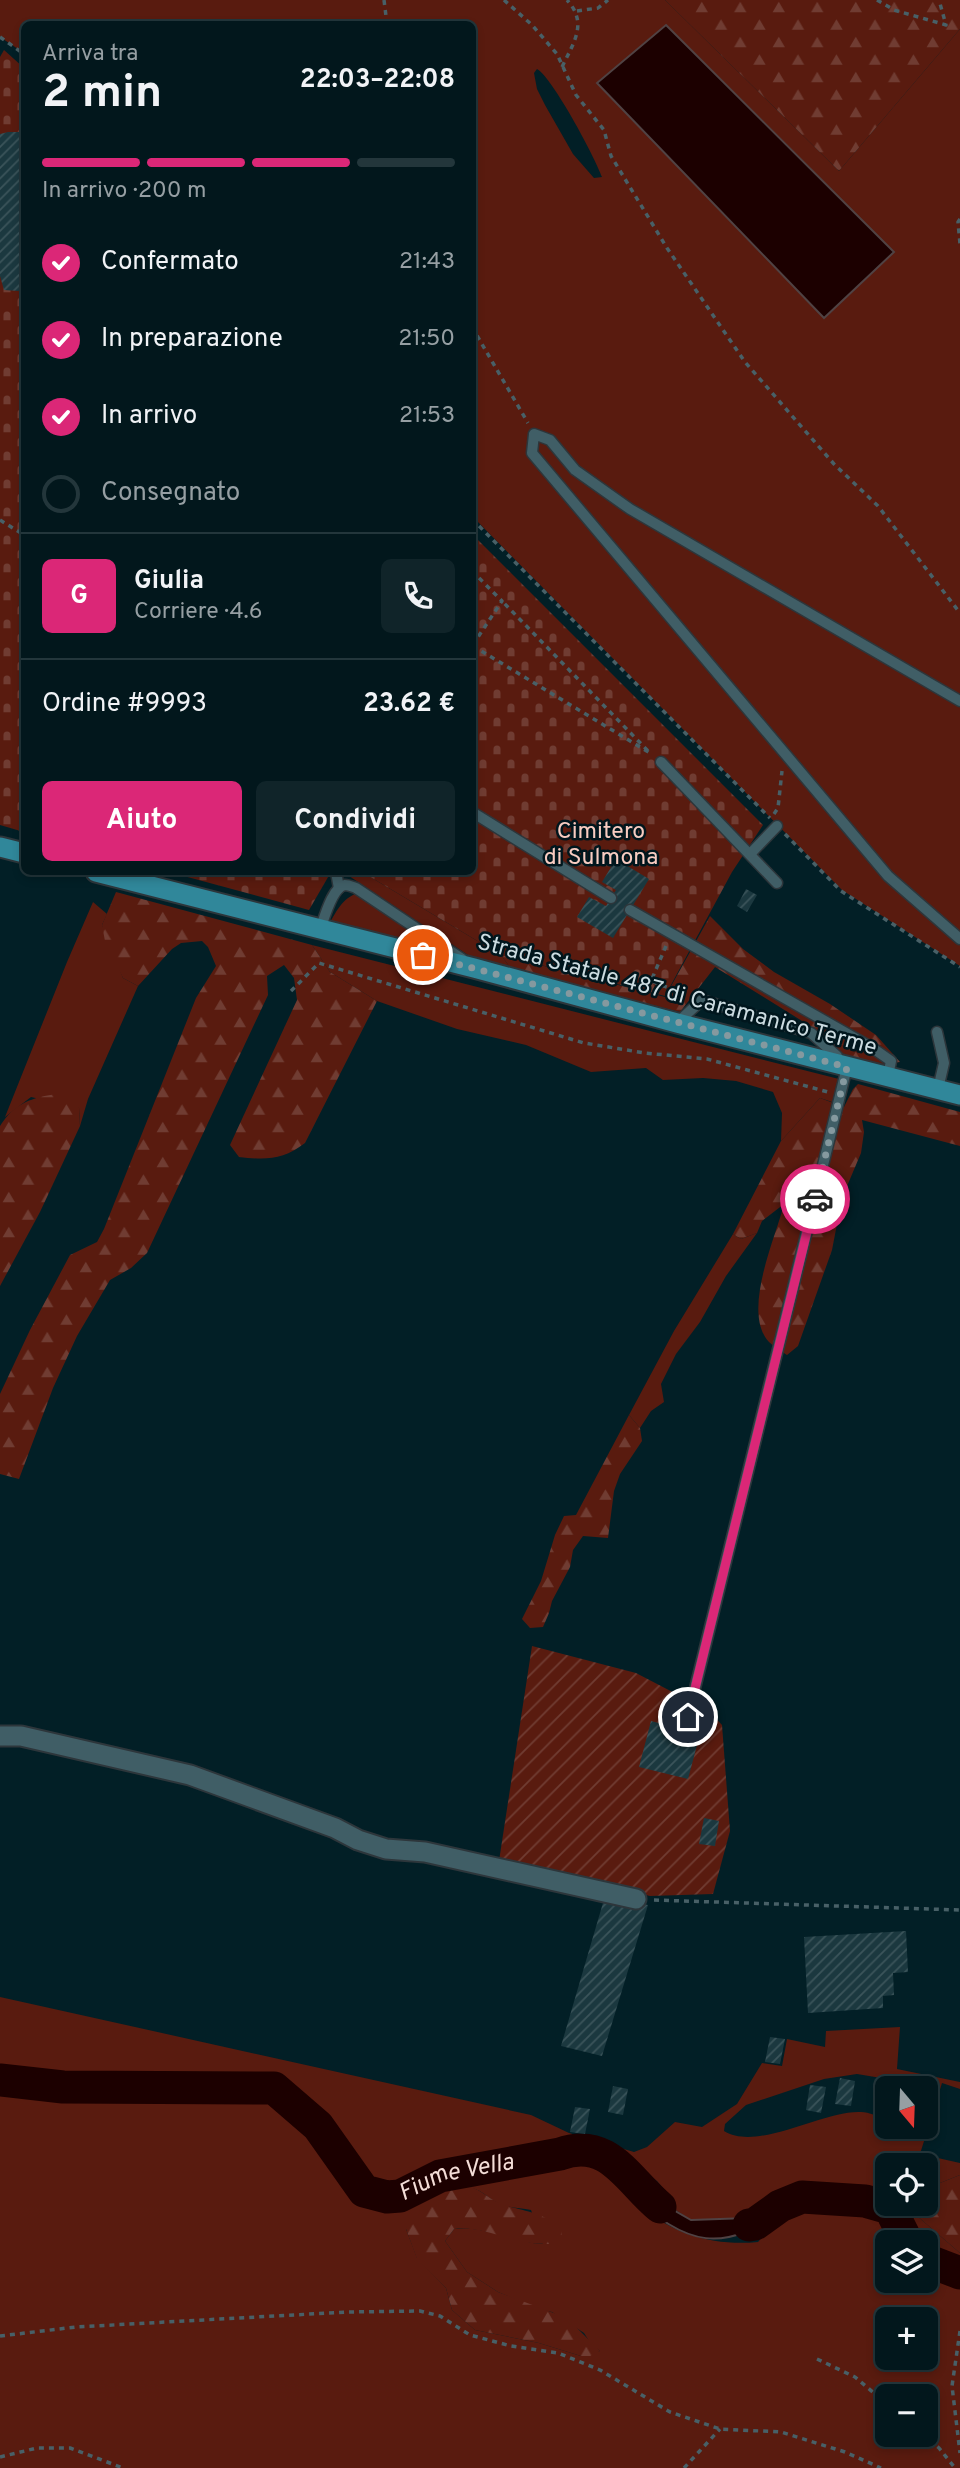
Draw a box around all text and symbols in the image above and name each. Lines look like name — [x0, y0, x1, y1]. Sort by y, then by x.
text: Arriva tra — [42, 40, 138, 69]
text: 22:03–22:08 — [300, 64, 455, 97]
text: 2 min — [42, 65, 162, 124]
text: In arrivo · 200 m — [42, 177, 206, 206]
icon: check — [42, 244, 80, 282]
text: Confermato — [101, 246, 239, 279]
text: 21:43 — [399, 248, 455, 277]
icon: check — [42, 321, 80, 359]
text: In preparazione — [101, 323, 283, 356]
text: 21:50 — [398, 325, 455, 354]
icon: check — [42, 398, 80, 436]
text: In arrivo — [101, 400, 197, 433]
text: 21:53 — [399, 402, 455, 431]
text: Consegnato — [101, 477, 240, 510]
button: phone — [381, 559, 455, 633]
text: Giulia — [134, 565, 204, 598]
text: G — [70, 580, 88, 613]
text: Corriere · 4.6 — [134, 598, 263, 627]
text: Ordine #9993 — [42, 688, 207, 721]
text: 23.62 € — [363, 688, 455, 721]
button: Aiuto — [42, 781, 242, 861]
button: Condividi — [256, 781, 455, 861]
park label: Cimitero di Sulmona — [544, 818, 658, 873]
pin — [393, 925, 453, 985]
street label: Strada Statale 487 di Caramanico Terme — [474, 929, 880, 1063]
icon: bag — [404, 936, 442, 974]
courier — [780, 1164, 850, 1234]
icon: car — [796, 1180, 834, 1218]
pin — [658, 1687, 718, 1747]
icon: home — [669, 1698, 707, 1736]
north arrow — [875, 2076, 938, 2138]
map controls — [875, 2076, 938, 2447]
water label: Fiume Vella — [394, 2148, 517, 2209]
button: locate — [875, 2153, 938, 2216]
button: layers — [875, 2230, 938, 2293]
button: + — [875, 2307, 938, 2370]
button: − — [875, 2384, 938, 2447]

